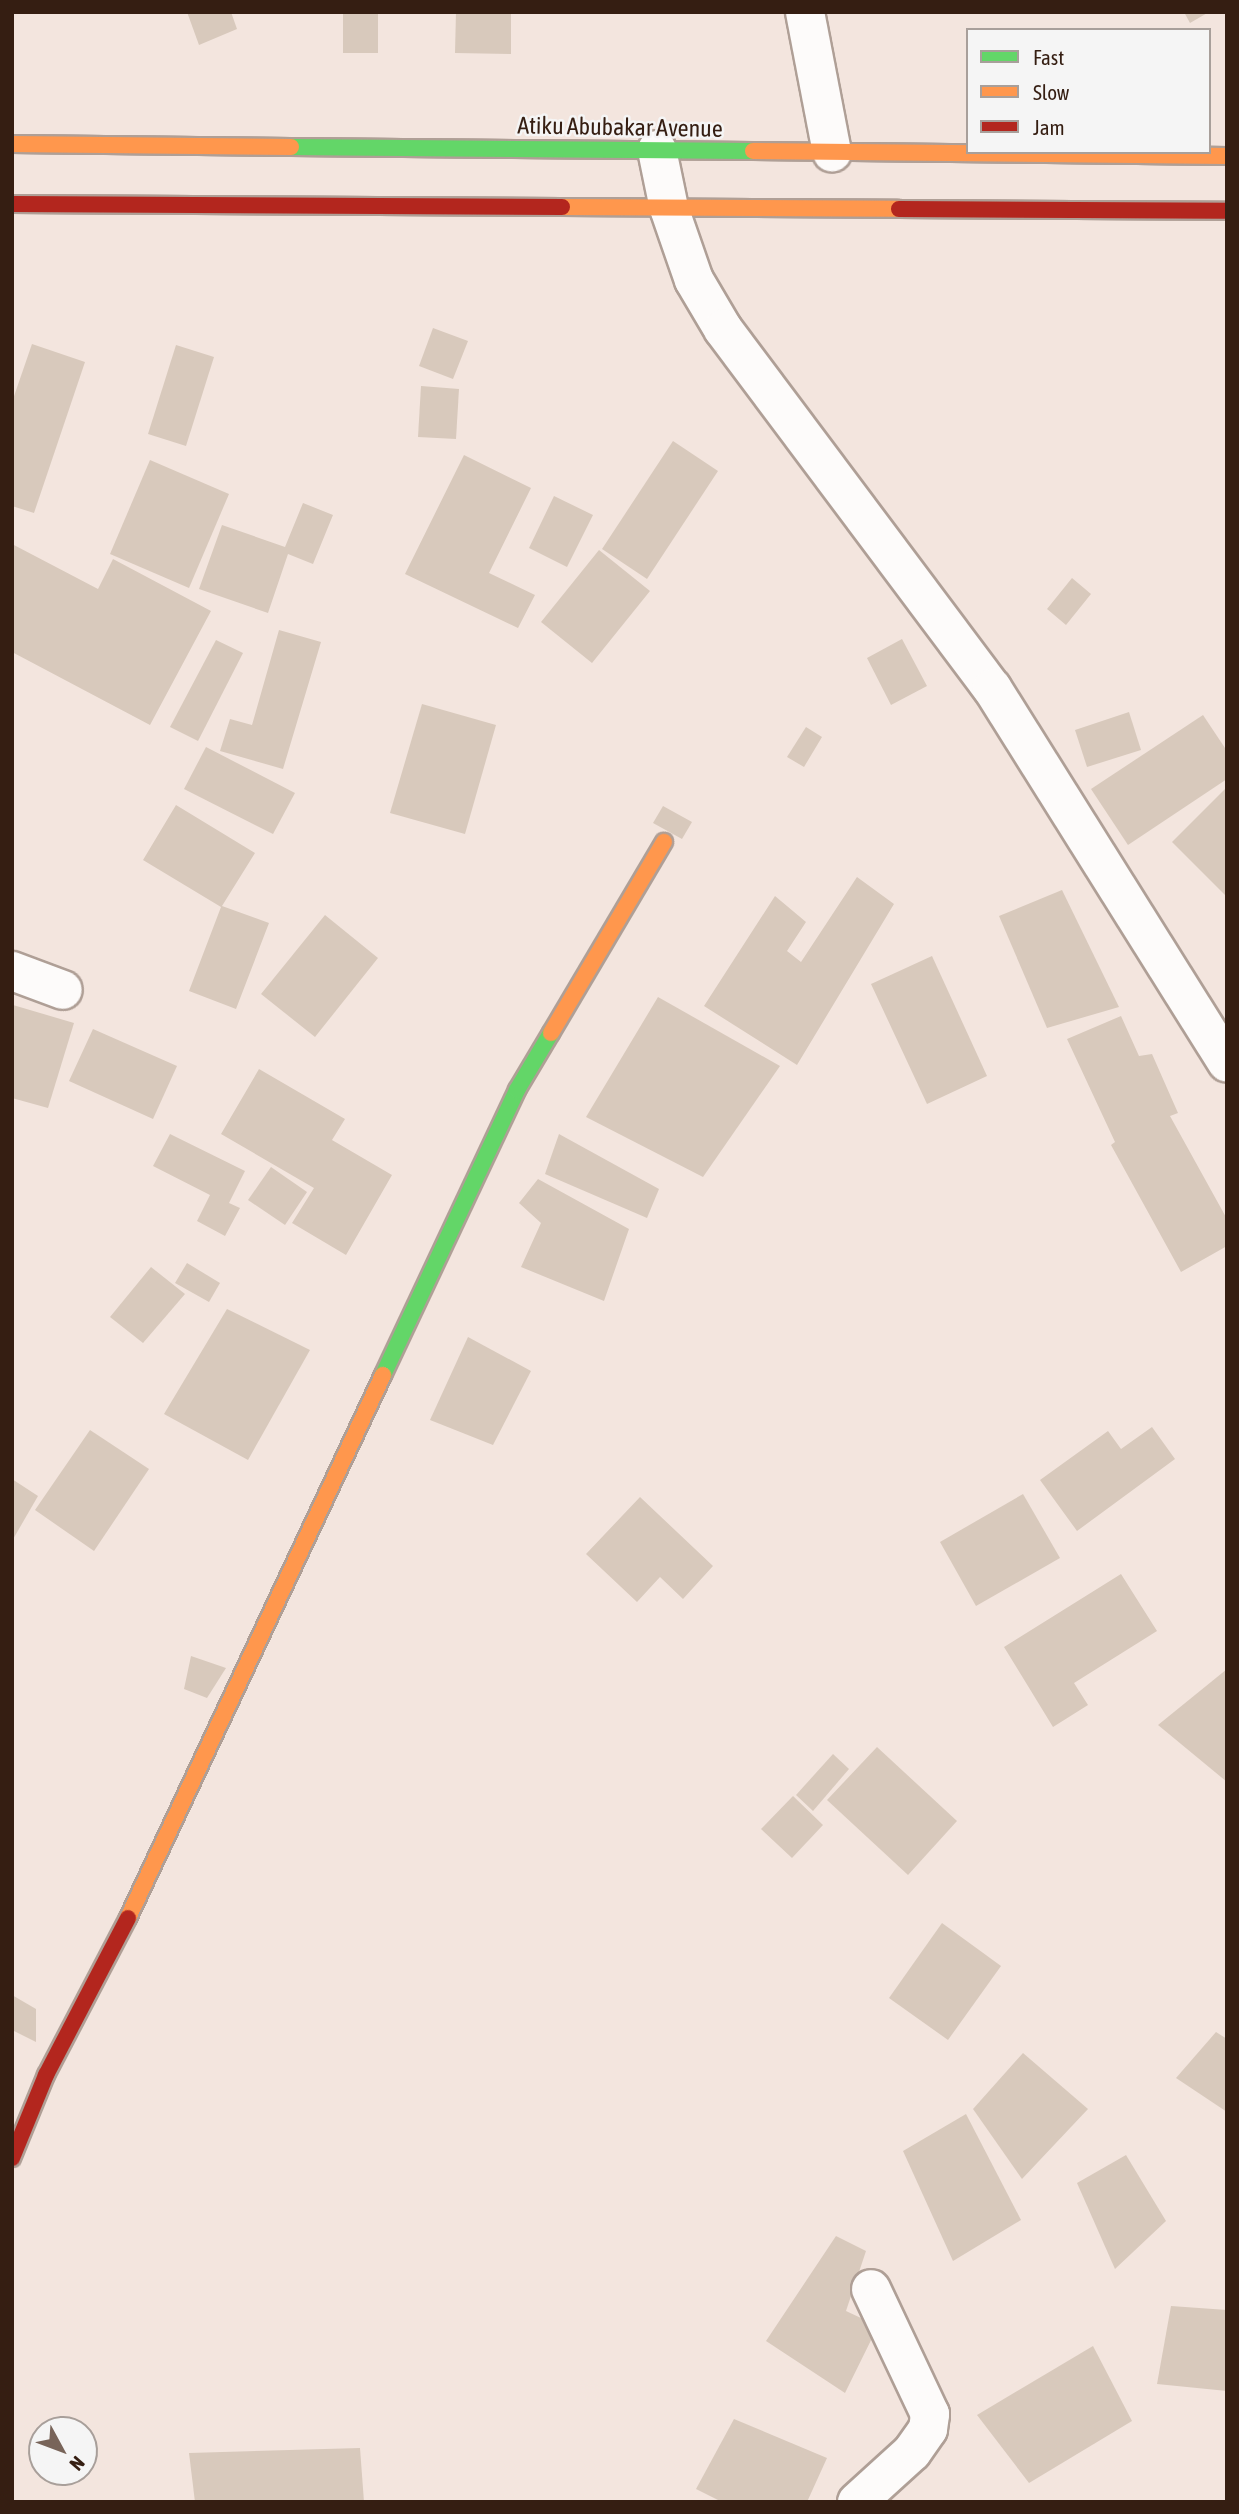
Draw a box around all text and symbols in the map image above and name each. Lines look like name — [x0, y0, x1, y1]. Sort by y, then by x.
legend — [966, 28, 1211, 154]
text: Fast — [1033, 45, 1064, 69]
text: Slow — [1033, 80, 1069, 104]
street label: Atiku Abubakar Avenue — [517, 111, 723, 143]
text: Jam — [1033, 115, 1065, 139]
north arrow — [28, 2416, 98, 2486]
text: N — [65, 2452, 89, 2475]

